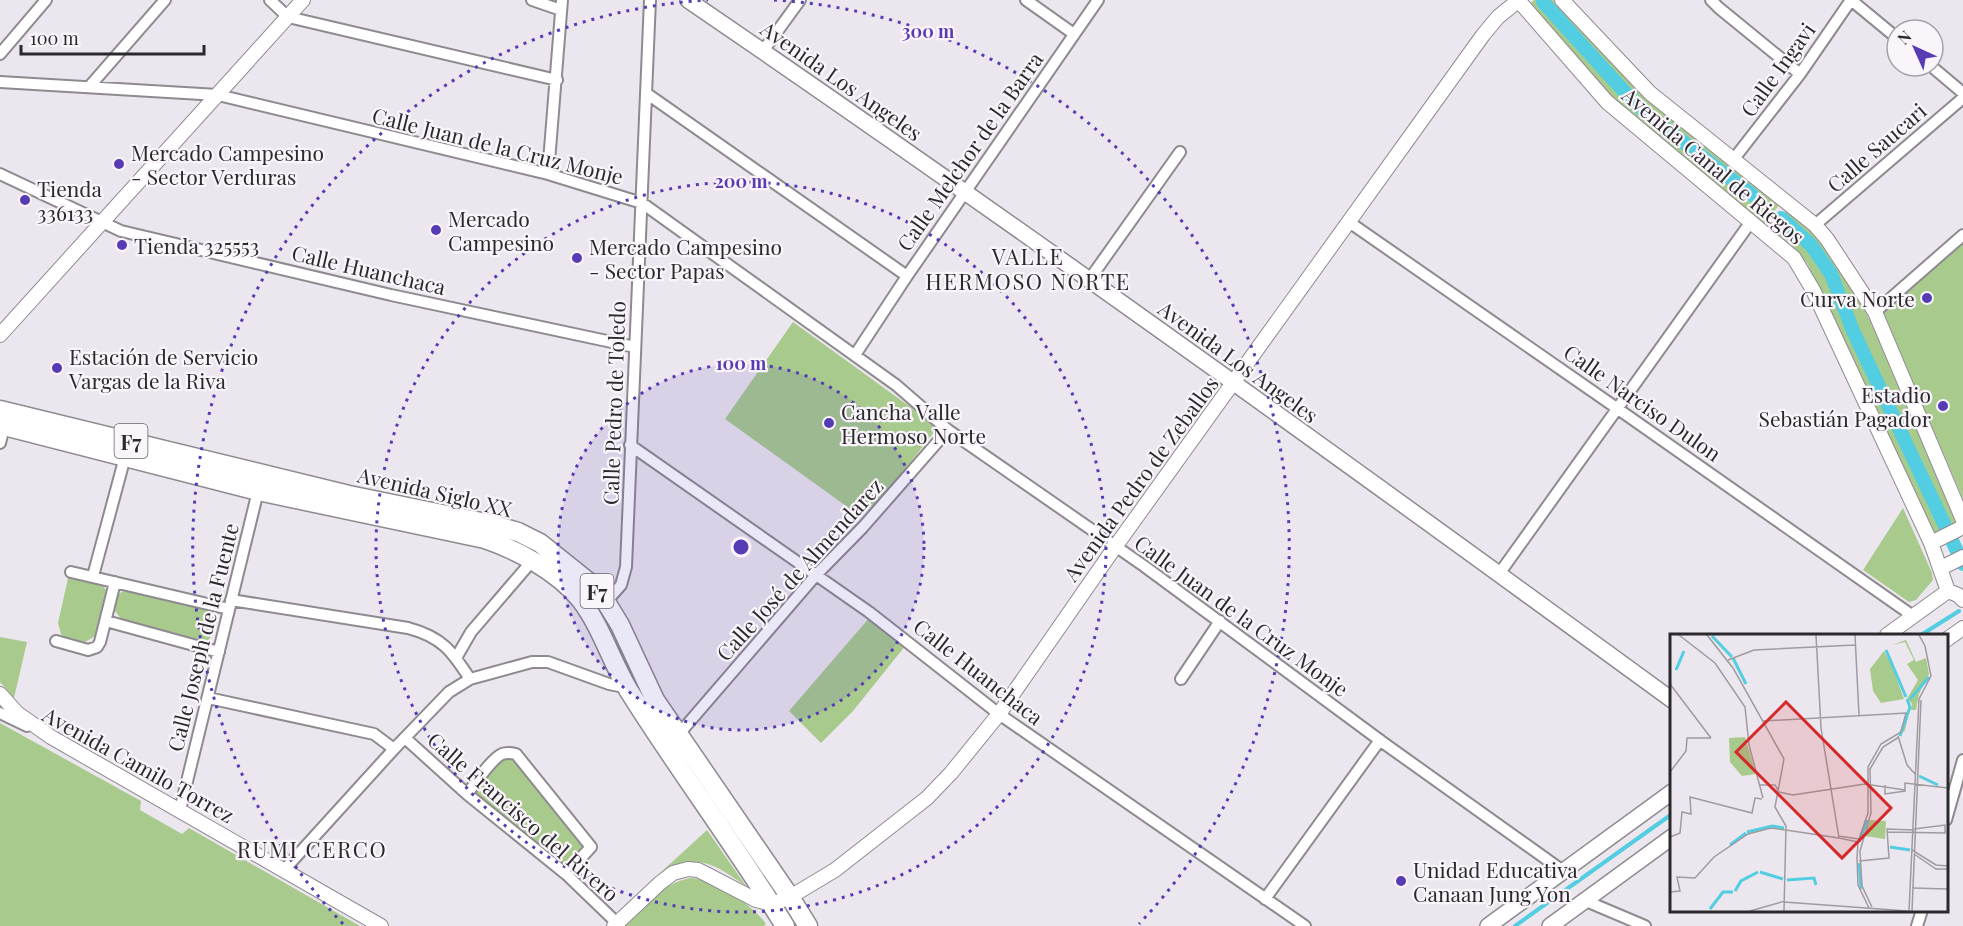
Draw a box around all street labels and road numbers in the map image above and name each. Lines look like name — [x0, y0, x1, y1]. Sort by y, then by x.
street label: Avenida Los Angeles — [755, 13, 928, 146]
street label: Calle Ingavi — [1733, 16, 1821, 122]
street label: Calle Melchor de la Barra — [890, 46, 1049, 256]
street label: Avenida Canal de Riegos — [1616, 80, 1811, 250]
street label: Calle Saucari — [1821, 96, 1931, 198]
street label: Calle Juan de la Cruz Monje — [370, 100, 626, 190]
street label: Calle Huanchaca — [289, 238, 449, 300]
street label: Avenida Los Angeles — [1153, 293, 1324, 428]
street label: Calle Pedro de Toledo — [595, 300, 631, 506]
street label: Calle Narciso Dulon — [1559, 337, 1728, 467]
street label: Avenida Pedro de Zeballos — [1056, 370, 1224, 587]
road number: F7 — [114, 424, 148, 458]
street label: Avenida Siglo XX — [354, 459, 516, 523]
street label: Calle José de Almendarez — [710, 472, 888, 666]
street label: Calle Joseph de la Fuente — [160, 520, 244, 754]
street label: Calle Juan de la Cruz Monje — [1129, 528, 1355, 702]
road number: F7 — [580, 574, 614, 608]
street label: Calle Huanchaca — [908, 612, 1050, 731]
street label: Avenida Camilo Torrez — [38, 699, 240, 828]
street label: Calle Francisco del Rivero — [423, 725, 625, 907]

